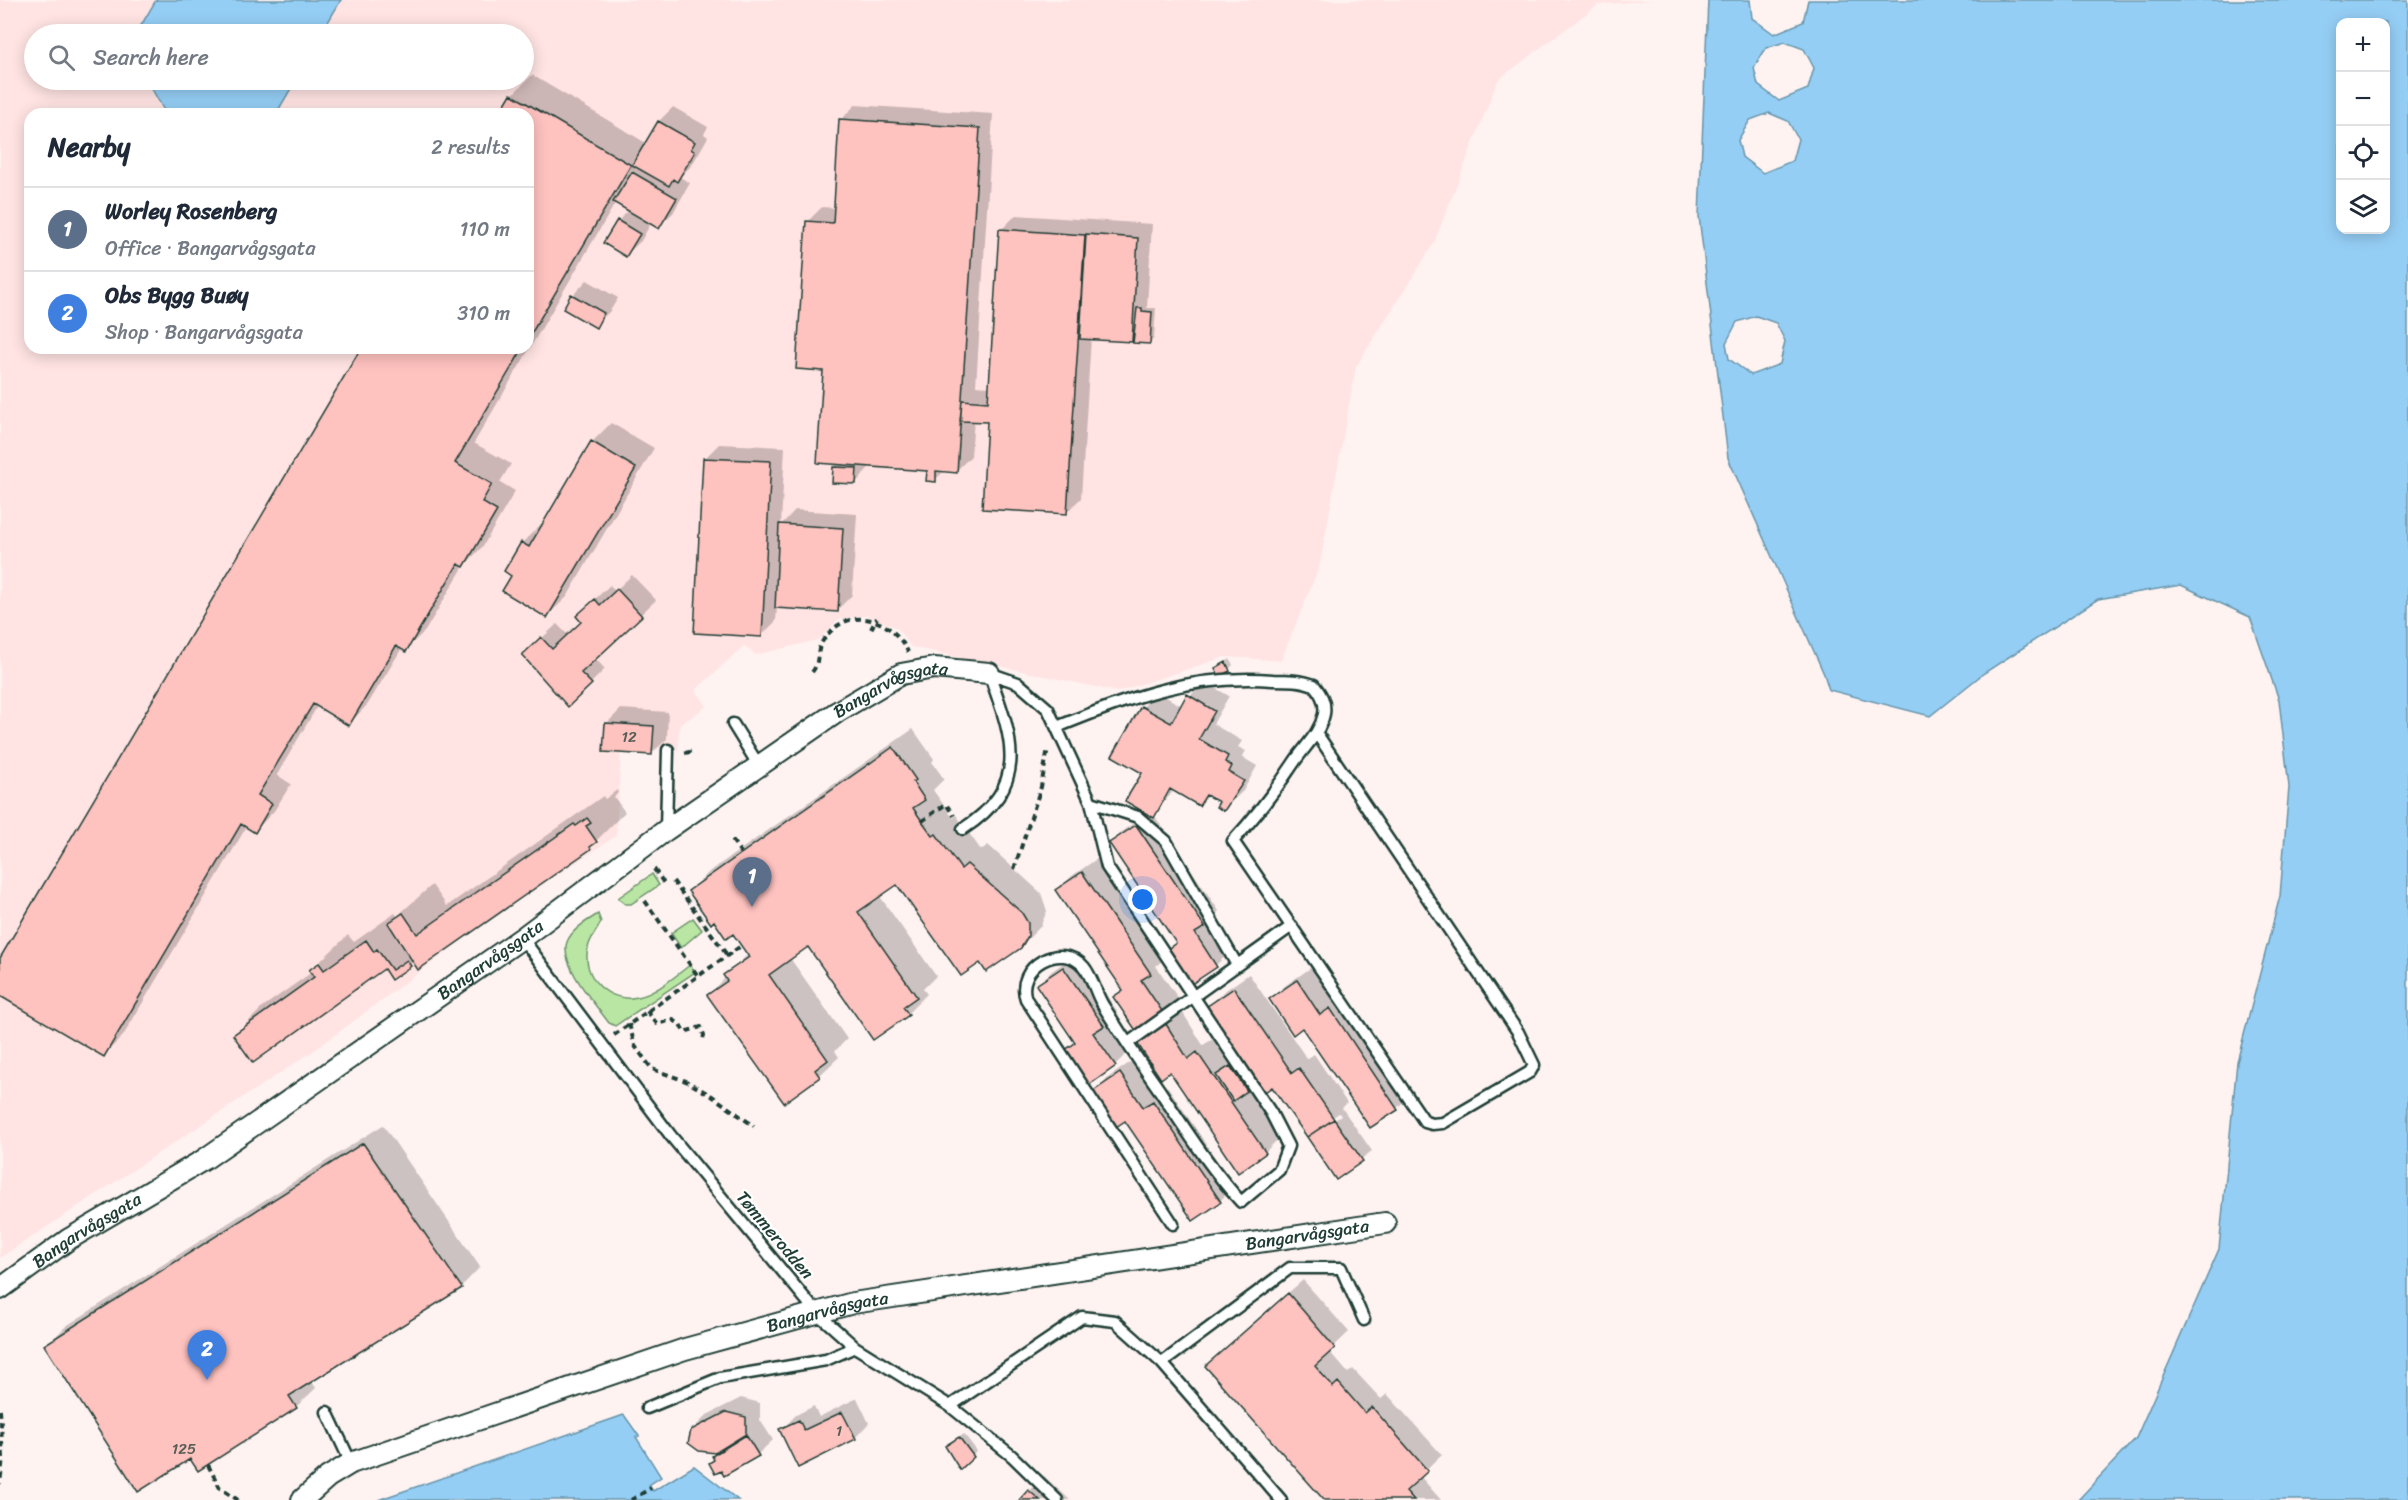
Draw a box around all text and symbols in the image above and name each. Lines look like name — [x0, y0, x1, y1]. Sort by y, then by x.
map controls — [2336, 18, 2390, 234]
button: + — [2336, 18, 2390, 72]
search box — [24, 24, 534, 90]
text: Search here — [93, 38, 209, 77]
icon: search — [45, 41, 78, 74]
button: − — [2336, 72, 2390, 126]
text: Nearby — [48, 124, 130, 170]
button: locate — [2336, 126, 2390, 180]
text: 2 results — [431, 130, 510, 165]
button: layers — [2336, 180, 2390, 234]
text: Worley Rosenberg — [105, 192, 277, 231]
text: 1 — [63, 212, 72, 247]
text: 110 m — [460, 212, 510, 247]
text: Office · Bangarvågsgata — [105, 231, 316, 266]
text: Obs Bygg Buøy — [105, 276, 249, 315]
text: 2 — [62, 296, 73, 331]
text: 310 m — [457, 296, 510, 331]
text: Shop · Bangarvågsgata — [105, 315, 303, 350]
street label: Bangarvågsgata — [827, 652, 950, 727]
house number: 12 — [621, 724, 637, 750]
pin: 1 — [732, 858, 771, 907]
your location — [1128, 885, 1157, 914]
street label: Bangarvågsgata — [430, 910, 551, 1009]
street label: Bangarvågsgata — [25, 1183, 149, 1277]
street label: Tømmerodden — [728, 1183, 822, 1287]
street label: Bangarvågsgata — [1243, 1209, 1372, 1260]
street label: Bangarvågsgata — [763, 1282, 891, 1342]
pin: 2 — [188, 1330, 226, 1380]
house number: 1 — [836, 1418, 842, 1444]
house number: 125 — [172, 1436, 196, 1462]

